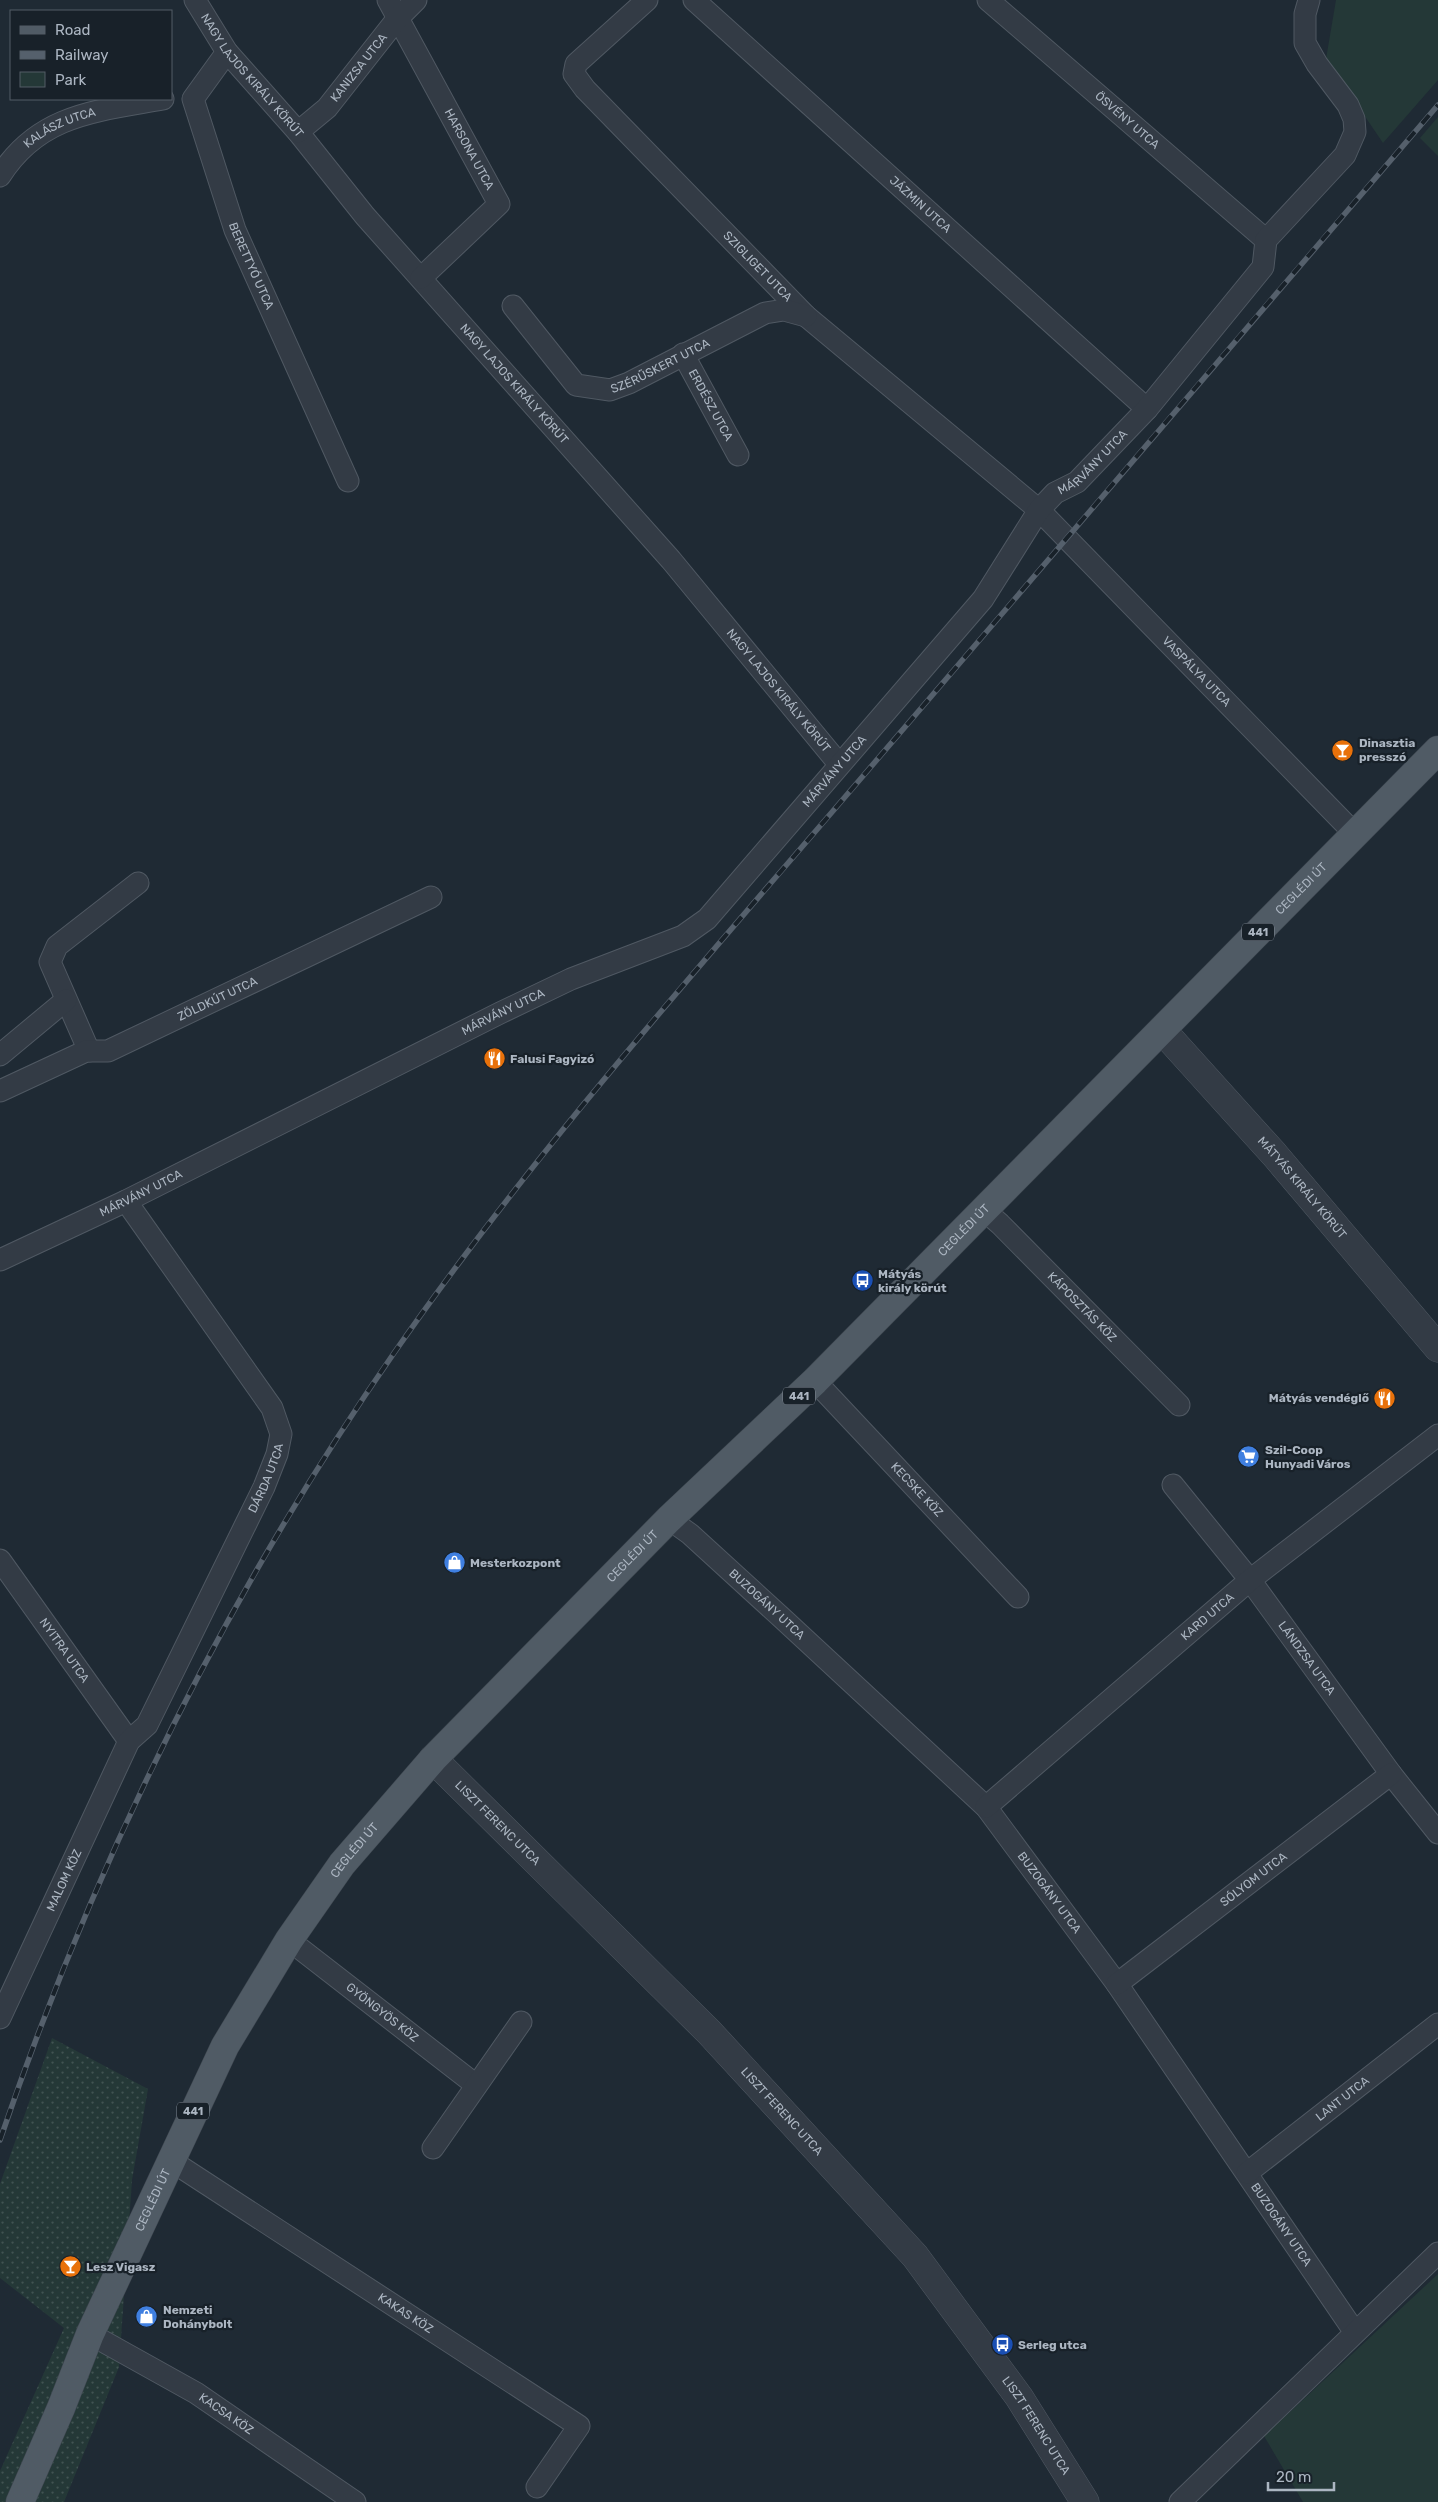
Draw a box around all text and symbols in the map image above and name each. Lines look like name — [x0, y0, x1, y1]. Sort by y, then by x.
legend — [10, 10, 172, 100]
street label: NAGY LAJOS KIRÁLY KÖRÚT — [198, 11, 307, 140]
text: Road — [55, 21, 91, 39]
street label: KANIZSA UTCA — [327, 31, 390, 105]
text: Railway — [55, 46, 109, 64]
text: Park — [55, 71, 86, 89]
street label: ÖSVÉNY UTCA — [1092, 89, 1162, 152]
street label: KALÁSZ UTCA — [21, 105, 97, 151]
street label: HARSONA UTCA — [442, 106, 497, 192]
street label: JÁZMIN UTCA — [887, 173, 954, 236]
street label: BERETTYÓ UTCA — [226, 221, 277, 312]
street label: SZIGLIGET UTCA — [720, 228, 795, 304]
street label: NAGY LAJOS KIRÁLY KÖRÚT — [457, 321, 571, 447]
street label: SZÉRŰSKERT UTCA — [609, 336, 712, 396]
street label: ERDÉSZ UTCA — [686, 367, 736, 443]
street label: MÁRVÁNY UTCA — [1055, 427, 1130, 498]
street label: NAGY LAJOS KIRÁLY KÖRÚT — [724, 626, 833, 755]
street label: VASPÁLYA UTCA — [1159, 634, 1234, 709]
street label: MÁRVÁNY UTCA — [800, 732, 869, 810]
place label: Dinasztia presszó — [1359, 736, 1415, 764]
bar icon: Dinasztia presszó — [1331, 738, 1355, 762]
street label: CEGLÉDI ÚT — [1273, 860, 1330, 917]
road number: 441 — [1242, 924, 1274, 940]
street label: ZÖLDKÚT UTCA — [175, 974, 260, 1024]
street label: MÁRVÁNY UTCA — [459, 986, 547, 1038]
restaurant icon: Falusi Fagyizó — [482, 1047, 506, 1071]
place label: Falusi Fagyizó — [510, 1052, 594, 1066]
street label: MÁTYÁS KIRÁLY KÖRÚT — [1255, 1134, 1349, 1241]
street label: MÁRVÁNY UTCA — [97, 1167, 185, 1219]
street label: CEGLÉDI ÚT — [935, 1201, 993, 1259]
place label: Mátyás király körút — [878, 1267, 947, 1295]
bus stop icon: Mátyás király körút — [850, 1269, 874, 1293]
street label: KÁPOSZTÁS KÖZ — [1045, 1269, 1119, 1345]
restaurant icon: Mátyás vendéglő — [1373, 1386, 1397, 1410]
road number: 441 — [783, 1388, 815, 1404]
place label: Mátyás vendéglő — [1269, 1391, 1369, 1405]
street label: DÁRDA UTCA — [245, 1442, 286, 1515]
place label: Szil-Coop Hunyadi Város — [1265, 1443, 1351, 1471]
supermarket icon: Szil-Coop Hunyadi Város — [1237, 1445, 1261, 1469]
street label: KECSKE KÖZ — [888, 1460, 946, 1520]
street label: CEGLÉDI ÚT — [604, 1527, 661, 1585]
shop icon: Mesterkozpont — [442, 1551, 466, 1575]
place label: Mesterkozpont — [470, 1556, 561, 1570]
street label: BUZOGÁNY UTCA — [726, 1566, 808, 1642]
street label: KARD UTCA — [1178, 1590, 1237, 1643]
street label: NYITRA UTCA — [37, 1615, 92, 1685]
street label: LÁNDZSA UTCA — [1275, 1619, 1338, 1698]
street label: LISZT FERENC UTCA — [452, 1778, 543, 1868]
street label: CEGLÉDI ÚT — [328, 1820, 381, 1881]
street label: MALOM KÖZ — [44, 1847, 85, 1913]
street label: BUZOGÁNY UTCA — [1015, 1849, 1084, 1936]
street label: SÓLYOM UTCA — [1217, 1849, 1290, 1909]
street label: GYÖNGYÖS KÖZ — [343, 1980, 421, 2045]
street label: LISZT FERENC UTCA — [738, 2065, 826, 2158]
street label: LANT UTCA — [1313, 2073, 1372, 2124]
road number: 441 — [177, 2102, 209, 2120]
street label: CEGLÉDI ÚT — [132, 2167, 173, 2233]
street label: BUZOGÁNY UTCA — [1248, 2180, 1315, 2269]
bar icon: Lesz Vigasz — [58, 2255, 82, 2279]
place label: Lesz Vigasz — [86, 2260, 156, 2274]
street label: KAKAS KÖZ — [375, 2290, 436, 2336]
place label: Nemzeti Dohánybolt — [163, 2303, 233, 2331]
shop icon: Nemzeti Dohánybolt — [135, 2305, 159, 2329]
bus stop icon: Serleg utca — [990, 2333, 1014, 2357]
place label: Serleg utca — [1018, 2338, 1087, 2352]
street label: LISZT FERENC UTCA — [999, 2374, 1073, 2477]
street label: KACSA KÖZ — [196, 2390, 256, 2437]
scale bar — [1268, 2460, 1334, 2492]
text: 20 m — [1276, 2468, 1311, 2486]

